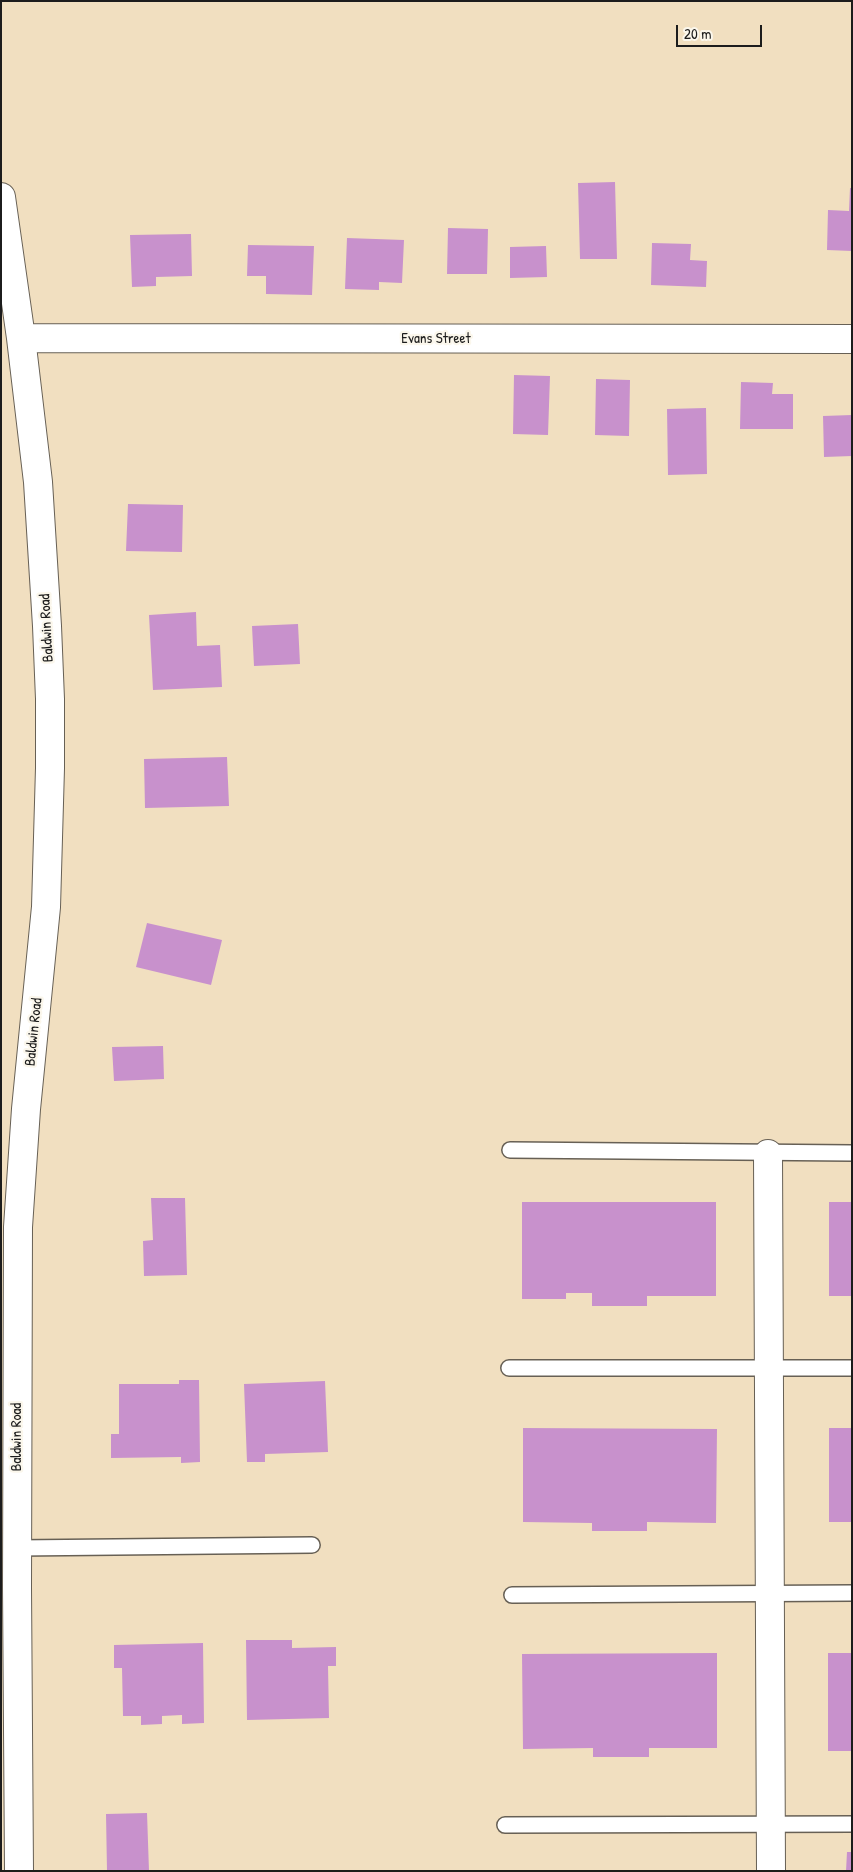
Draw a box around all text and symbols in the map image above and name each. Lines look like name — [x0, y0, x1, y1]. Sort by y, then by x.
scale bar — [678, 15, 764, 47]
text: 20 m — [684, 23, 711, 44]
street label: Evans Street — [401, 330, 471, 348]
street label: Baldwin Road — [36, 593, 58, 663]
street label: Baldwin Road — [21, 997, 47, 1067]
street label: Baldwin Road — [8, 1403, 26, 1471]

